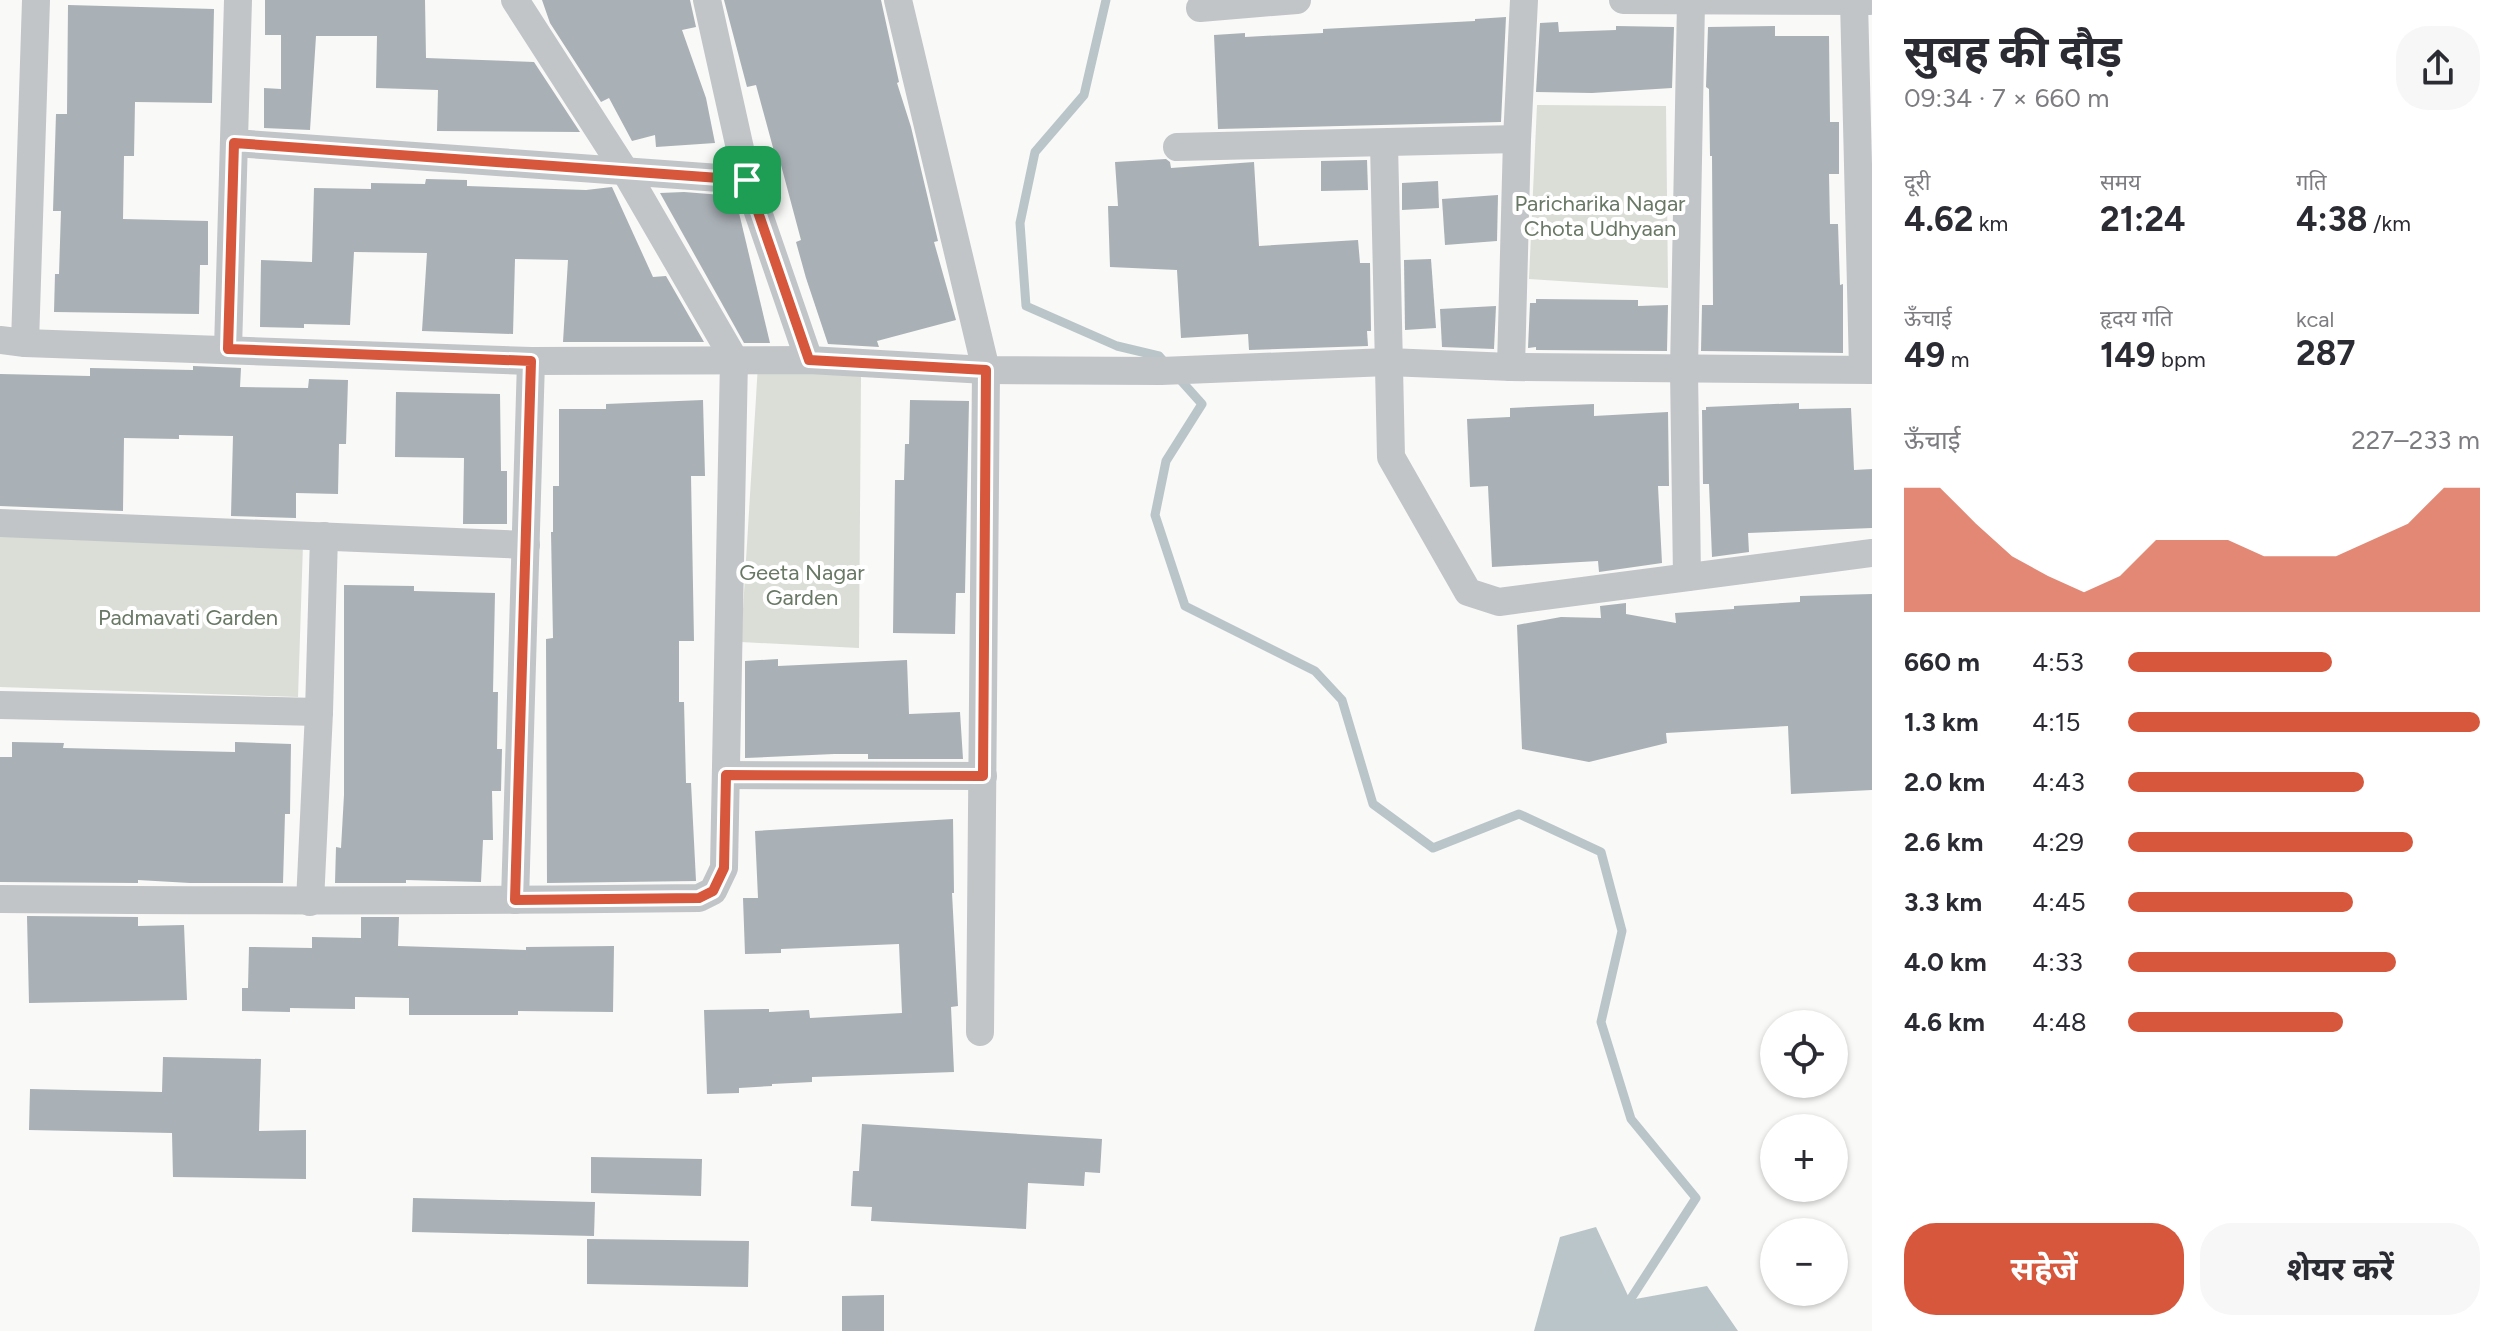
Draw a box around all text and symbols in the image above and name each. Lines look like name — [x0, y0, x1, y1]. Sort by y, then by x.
text: सुबह की दौड़ — [1904, 25, 2122, 78]
button: share — [2396, 26, 2480, 110]
text: 09:34 · 7 × 660 m — [1904, 82, 2109, 114]
pin — [713, 146, 781, 214]
icon: arrive — [725, 158, 769, 202]
text: दूरी — [1904, 169, 1930, 196]
text: समय — [2100, 169, 2141, 196]
text: गति — [2296, 169, 2327, 196]
park label: Paricharika Nagar Chota Udhyaan — [1514, 190, 1686, 242]
text: 4.62 — [1904, 199, 1973, 240]
text: 21:24 — [2100, 199, 2185, 240]
text: 4:38 — [2296, 199, 2367, 240]
text: km — [1973, 210, 2008, 237]
text: /km — [2367, 210, 2411, 237]
text: ऊँचाई — [1904, 305, 1952, 332]
text: हृदय गति — [2100, 305, 2173, 332]
text: kcal — [2296, 306, 2334, 333]
text: 287 — [2296, 333, 2355, 374]
text: 49 — [1904, 335, 1945, 376]
text: 149 — [2100, 335, 2156, 376]
text: m — [1945, 346, 1969, 373]
text: bpm — [2156, 346, 2206, 373]
text: ऊँचाई — [1904, 424, 1960, 456]
text: 227–233 m — [2351, 424, 2480, 456]
park label: Geeta Nagar Garden — [739, 559, 865, 611]
park label: Padmavati Garden — [98, 604, 278, 631]
text: 660 m — [1904, 646, 1980, 678]
text: 4:53 — [2032, 646, 2084, 678]
text: 1.3 km — [1904, 706, 1979, 738]
text: 4:15 — [2032, 706, 2080, 738]
text: 2.0 km — [1904, 766, 1985, 798]
text: 4:43 — [2032, 766, 2085, 798]
text: 2.6 km — [1904, 826, 1983, 858]
text: 4:29 — [2032, 826, 2084, 858]
text: 3.3 km — [1904, 886, 1982, 918]
text: 4:45 — [2032, 886, 2086, 918]
text: 4.0 km — [1904, 946, 1987, 978]
text: 4:33 — [2032, 946, 2083, 978]
text: 4.6 km — [1904, 1006, 1985, 1038]
text: 4:48 — [2032, 1006, 2087, 1038]
map controls — [1760, 1010, 1848, 1306]
button: locate — [1760, 1010, 1848, 1098]
button: + — [1760, 1114, 1848, 1202]
button: − — [1760, 1218, 1848, 1306]
button: सहेजें — [1904, 1223, 2184, 1315]
button: शेयर करें — [2200, 1223, 2480, 1315]

